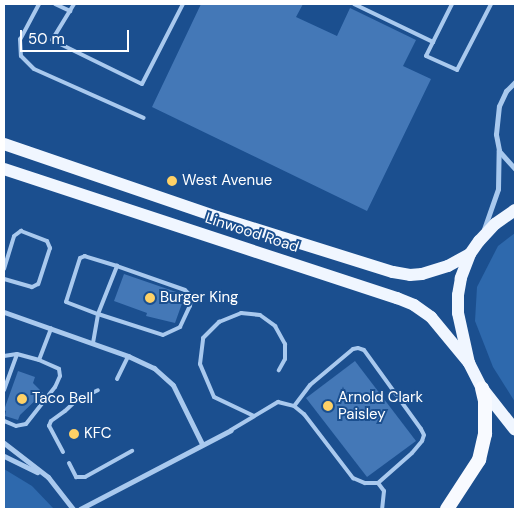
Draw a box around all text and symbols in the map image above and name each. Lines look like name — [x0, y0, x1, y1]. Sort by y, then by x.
scale bar — [22, 20, 131, 52]
text: 50 m — [28, 29, 65, 49]
place label: West Avenue — [182, 172, 272, 190]
marker: West Avenue — [166, 175, 178, 187]
street label: Linwood Road — [203, 209, 301, 257]
place label: Burger King — [160, 289, 238, 307]
marker: Burger King — [144, 292, 156, 304]
place label: Arnold Clark Paisley — [338, 388, 423, 423]
place label: Taco Bell — [32, 390, 93, 408]
marker: Taco Bell — [16, 393, 28, 405]
marker: Arnold Clark Paisley — [322, 400, 334, 412]
place label: KFC — [84, 425, 112, 443]
marker: KFC — [68, 428, 80, 440]

